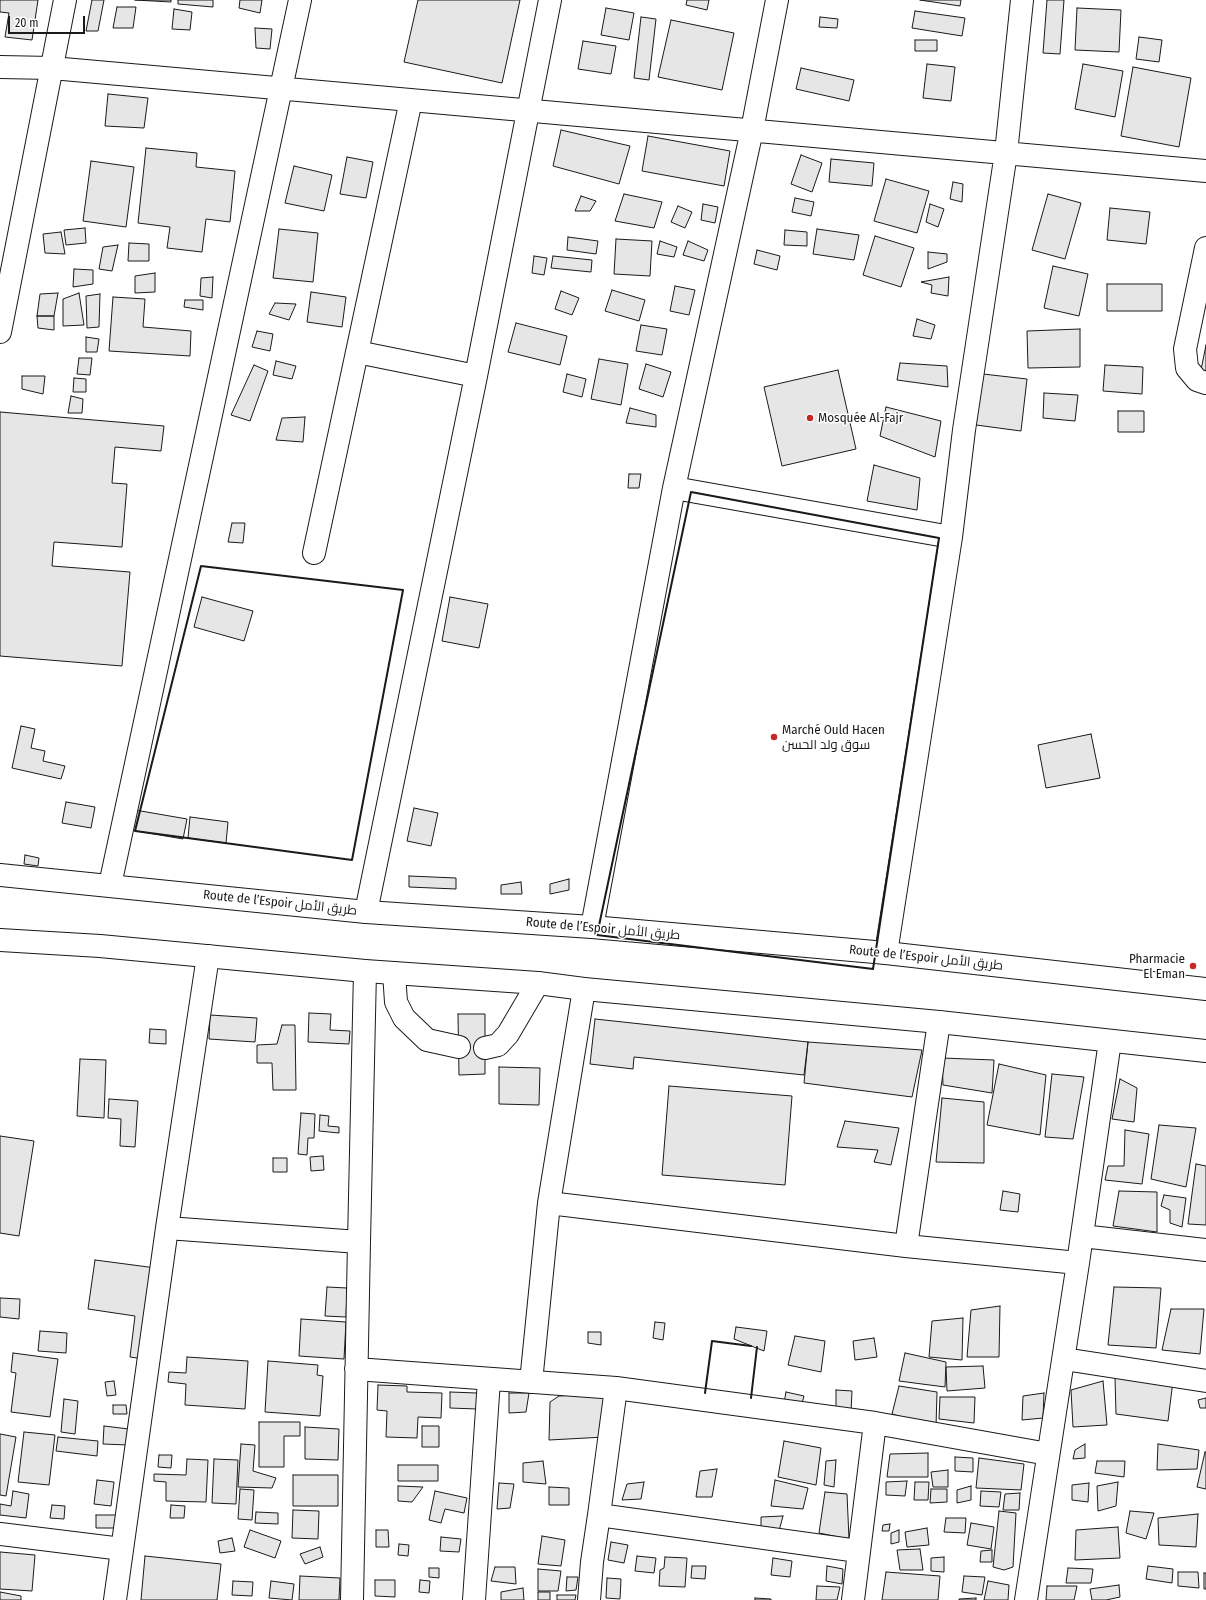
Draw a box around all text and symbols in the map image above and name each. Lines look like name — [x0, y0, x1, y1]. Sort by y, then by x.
scale bar — [10, 8, 87, 34]
text: 20 m — [15, 16, 39, 30]
place label: Mosquée Al-Fajr — [818, 410, 903, 426]
marker: Mosquée Al-Fajr — [805, 413, 815, 423]
place label: Marché Ould Hacen سوق ولد الحسن — [782, 722, 885, 753]
marker: Marché Ould Hacen سوق ولد الحسن — [769, 732, 779, 742]
street label: Route de l’Espoir طريق الأمل — [202, 887, 358, 919]
street label: Route de l’Espoir طريق الأمل — [525, 914, 681, 944]
street label: Route de l’Espoir طريق الأمل — [848, 942, 1004, 974]
place label: Pharmacie El Eman — [1129, 951, 1185, 982]
marker: Pharmacie El Eman — [1188, 961, 1198, 971]

